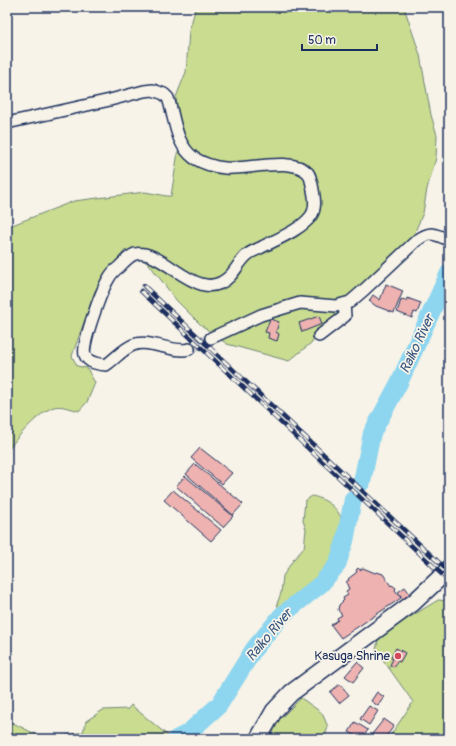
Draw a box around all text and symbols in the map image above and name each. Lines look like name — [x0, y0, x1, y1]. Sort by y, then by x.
scale bar — [302, 26, 377, 52]
text: 50 m — [308, 33, 336, 48]
water label: Raiko River — [396, 310, 439, 376]
water label: Raiko River — [242, 604, 297, 664]
place label: Kasuga Shrine — [314, 648, 391, 664]
marker: Kasuga Shrine — [393, 651, 403, 661]

